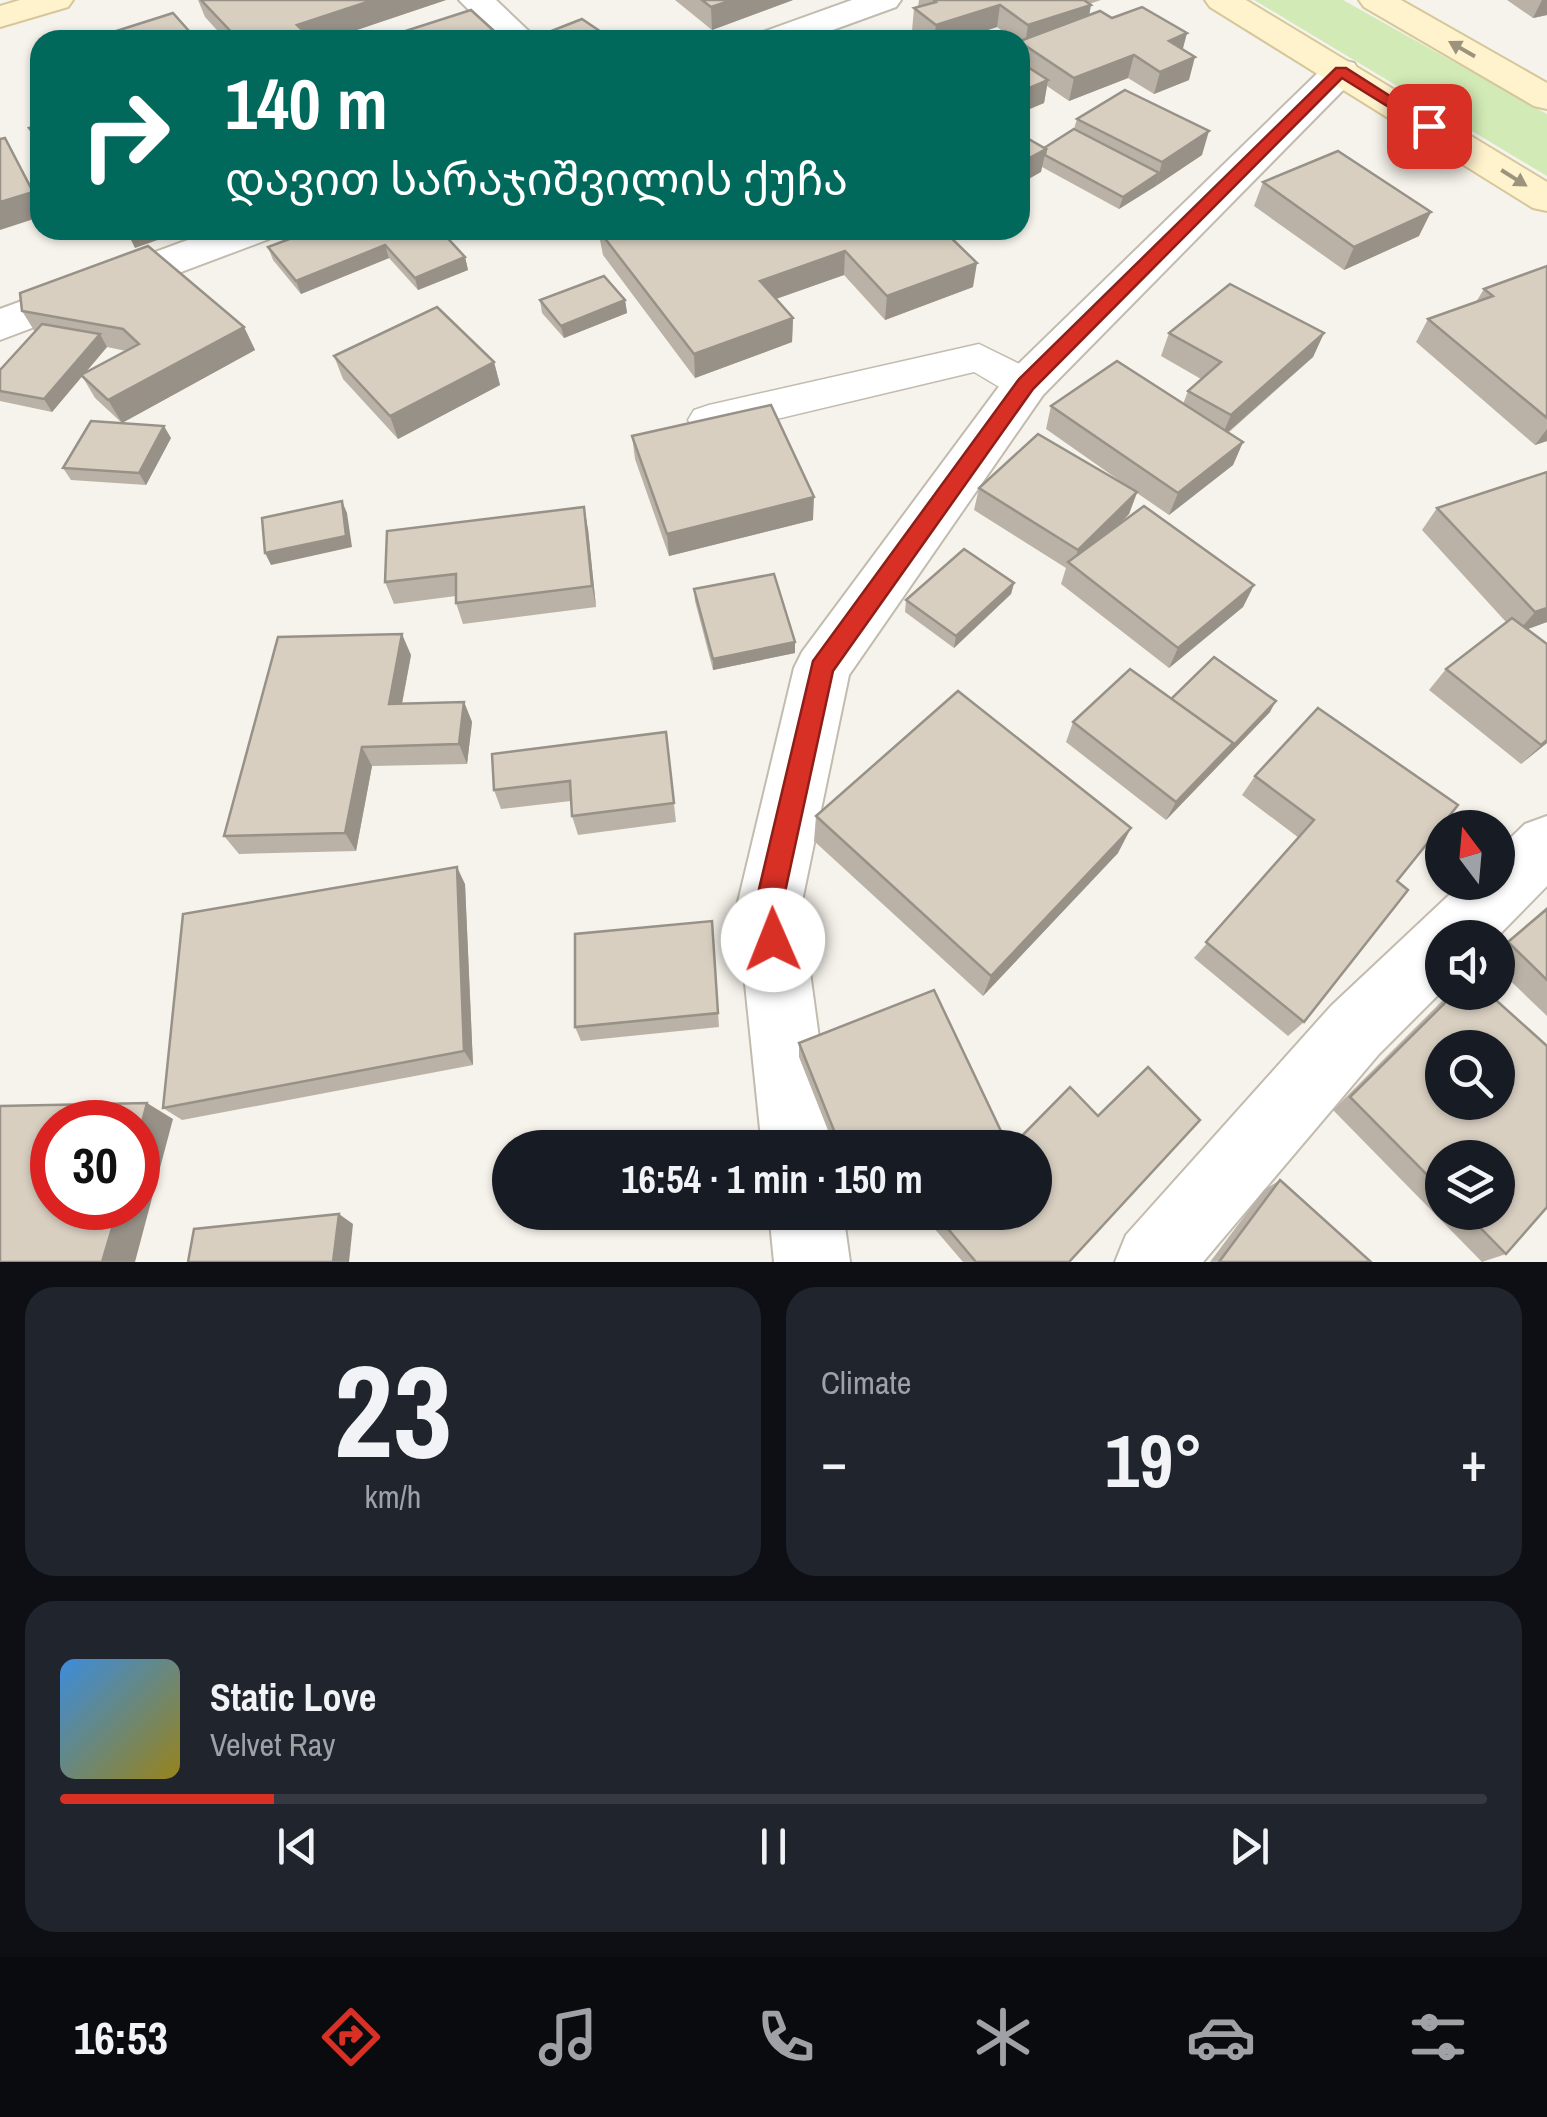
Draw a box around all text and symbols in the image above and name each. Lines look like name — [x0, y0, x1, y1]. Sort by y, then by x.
one-way arrow — [1448, 41, 1476, 59]
text: 140 m — [225, 57, 388, 151]
icon: right — [60, 70, 190, 200]
pin — [1387, 84, 1472, 169]
icon: arrive — [1402, 99, 1457, 154]
text: დავით სარაჯიშვილის ქუჩა — [225, 148, 848, 209]
one-way arrow — [1500, 169, 1528, 187]
north arrow — [1425, 810, 1515, 900]
map controls — [1425, 810, 1515, 1230]
position arrow — [721, 888, 825, 992]
button: sound — [1425, 920, 1515, 1010]
button: search — [1425, 1030, 1515, 1120]
speed limit sign: 30 — [30, 1100, 160, 1230]
button: layers — [1425, 1140, 1515, 1230]
text: 16:54 · 1 min · 150 m — [621, 1154, 923, 1205]
text: 23 — [334, 1322, 452, 1498]
text: Climate — [821, 1361, 911, 1404]
text: 19° — [1105, 1409, 1203, 1510]
text: − — [821, 1424, 847, 1498]
text: + — [1461, 1424, 1487, 1498]
text: km/h — [365, 1475, 421, 1518]
text: Static Love — [210, 1672, 376, 1723]
text: Velvet Ray — [210, 1723, 335, 1766]
icon: previous — [270, 1819, 325, 1874]
icon: pause — [746, 1819, 801, 1874]
icon: next — [1222, 1819, 1277, 1874]
icon: directions — [316, 2002, 386, 2072]
icon: music — [533, 2002, 603, 2072]
icon: phone — [751, 2002, 821, 2072]
icon: climate — [968, 2002, 1038, 2072]
icon: car — [1186, 2002, 1256, 2072]
icon: filters — [1403, 2002, 1473, 2072]
text: 16:53 — [74, 2007, 168, 2068]

